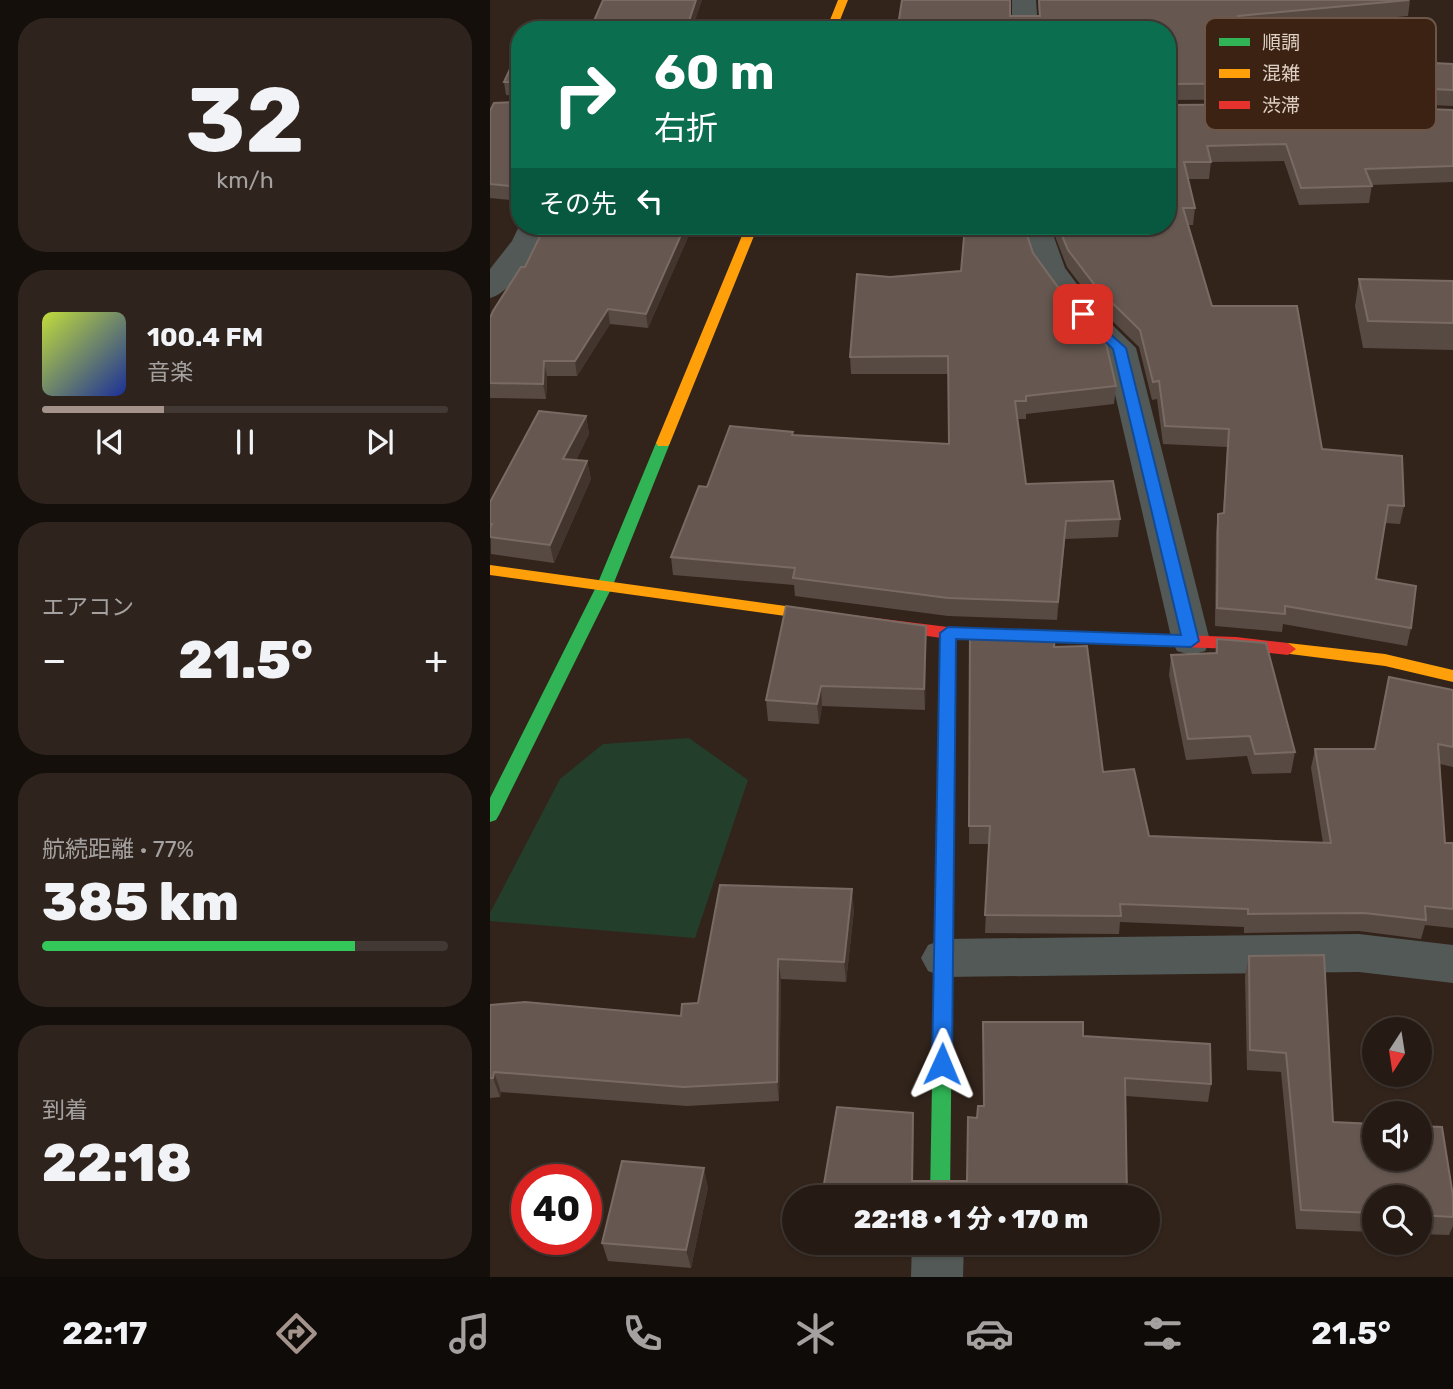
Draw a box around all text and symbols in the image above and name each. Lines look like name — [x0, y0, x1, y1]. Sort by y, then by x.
legend — [1205, 18, 1436, 130]
text: 順調 — [1262, 31, 1300, 54]
text: 60 m — [654, 43, 775, 101]
icon: right — [539, 49, 630, 140]
text: 混雑 — [1262, 62, 1300, 85]
text: 32 — [185, 66, 305, 174]
text: 渋滞 — [1262, 94, 1300, 117]
text: 右折 — [654, 109, 718, 147]
text: km/h — [216, 166, 274, 194]
icon: left — [631, 182, 669, 220]
text: その先 — [539, 189, 617, 220]
pin — [1053, 284, 1113, 344]
icon: arrive — [1064, 295, 1102, 333]
text: 100.4 FM — [147, 322, 263, 353]
text: 音楽 — [147, 358, 193, 386]
icon: previous — [91, 423, 129, 461]
icon: pause — [226, 423, 264, 461]
icon: next — [361, 423, 399, 461]
text: エアコン — [42, 593, 134, 621]
text: 21.5° — [178, 629, 313, 691]
text: − — [42, 637, 67, 683]
text: + — [424, 637, 448, 683]
text: 航続距離 · 77% — [42, 835, 194, 863]
text: 385 km — [42, 871, 239, 933]
north arrow — [1362, 1017, 1432, 1087]
map controls — [1362, 1017, 1432, 1255]
position arrow — [905, 1027, 979, 1101]
text: 到着 — [42, 1096, 88, 1124]
button: sound — [1362, 1101, 1432, 1171]
text: 22:18 — [42, 1132, 192, 1194]
speed limit sign: 40 — [511, 1164, 602, 1255]
button: search — [1362, 1185, 1432, 1255]
text: 22:18 · 1 分 · 170 m — [854, 1204, 1088, 1235]
icon: directions — [272, 1309, 321, 1358]
icon: music — [445, 1309, 494, 1358]
icon: phone — [618, 1309, 667, 1358]
icon: climate — [791, 1309, 840, 1358]
icon: car — [965, 1309, 1014, 1358]
icon: filters — [1138, 1309, 1187, 1358]
text: 22:17 — [62, 1314, 147, 1352]
text: 21.5° — [1311, 1314, 1391, 1352]

